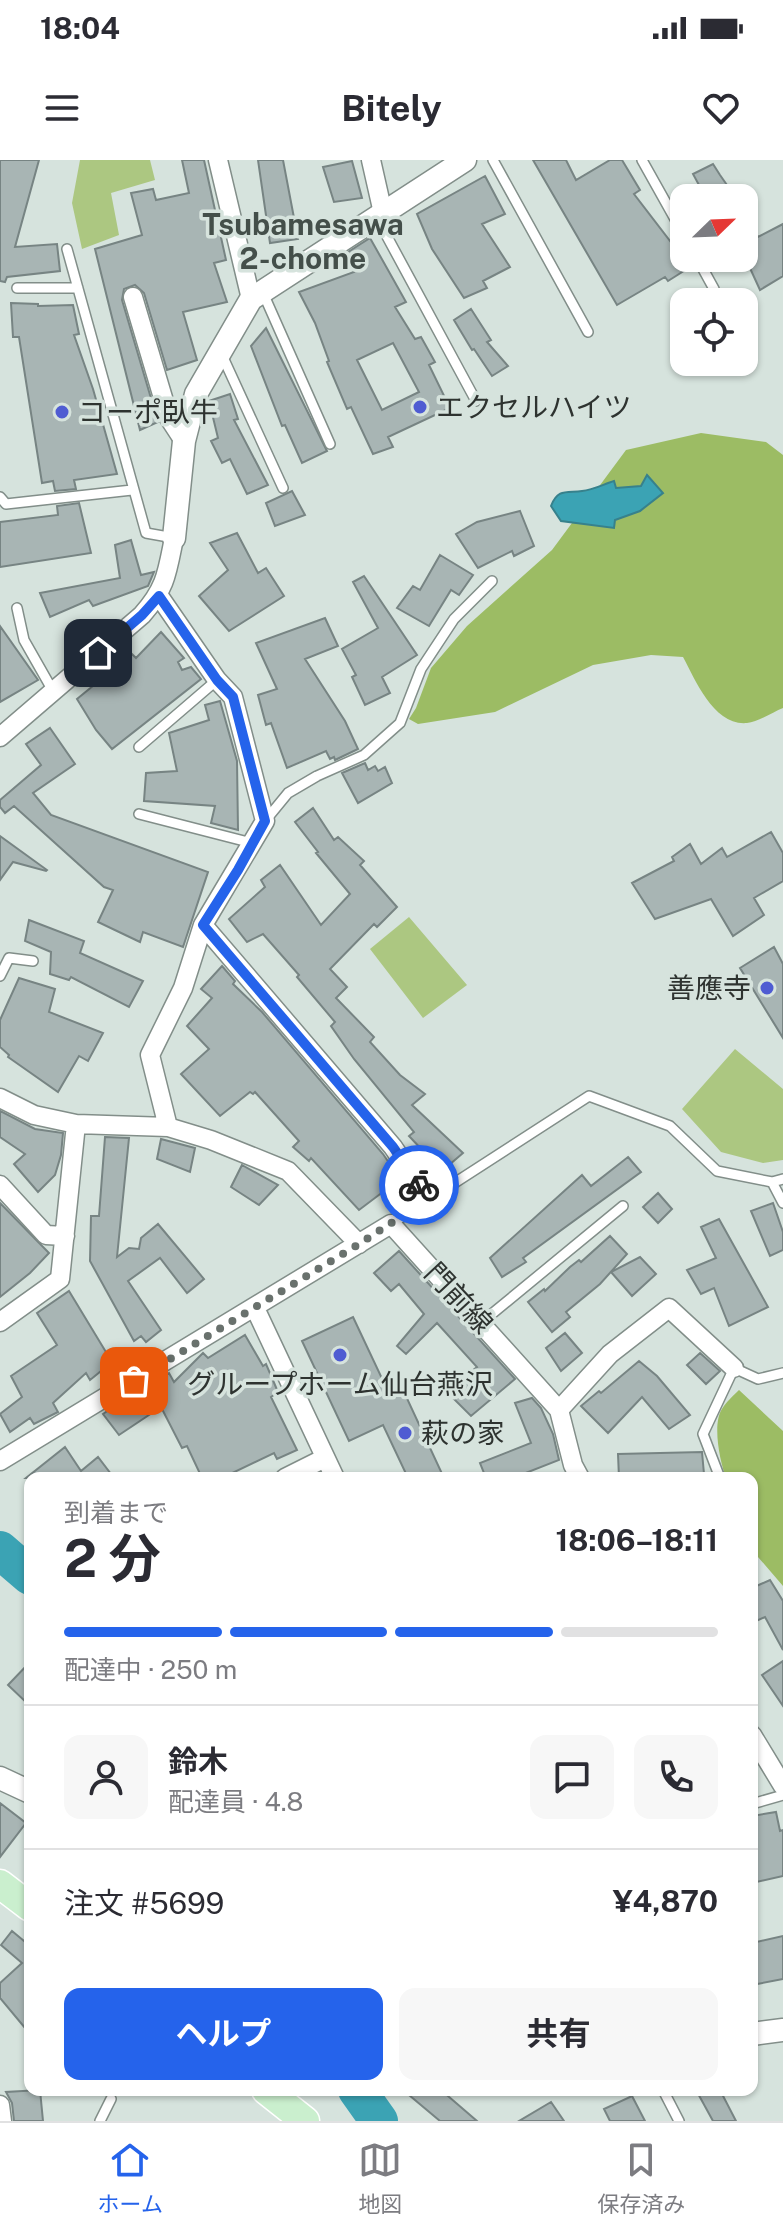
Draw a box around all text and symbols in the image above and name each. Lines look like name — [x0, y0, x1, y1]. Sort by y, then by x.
text: 18:04 — [40, 10, 120, 46]
icon: menu — [40, 86, 84, 130]
icon: heart — [699, 86, 743, 130]
text: Bitely — [341, 87, 442, 129]
north arrow — [670, 184, 758, 272]
map controls — [670, 184, 758, 376]
district label: Tsubamesawa 2-chome — [202, 206, 404, 276]
button: locate — [670, 288, 758, 376]
place label: エクセルハイツ — [436, 390, 631, 423]
place label: コーポ臥牛 — [78, 395, 218, 428]
marker: エクセルハイツ — [411, 398, 429, 416]
marker: コーポ臥牛 — [53, 403, 71, 421]
pin — [64, 619, 132, 687]
icon: home — [76, 631, 120, 675]
place label: 善應寺 — [667, 971, 751, 1004]
marker: 善應寺 — [758, 979, 776, 997]
courier — [379, 1145, 459, 1225]
icon: bike — [397, 1163, 441, 1207]
street label: 門前線 — [419, 1256, 500, 1340]
marker: グループホーム仙台燕沢 — [331, 1346, 349, 1364]
pin — [100, 1347, 168, 1415]
icon: bag — [112, 1359, 156, 1403]
place label: グループホーム仙台燕沢 — [187, 1367, 493, 1400]
place label: 萩の家 — [421, 1416, 505, 1449]
marker: 萩の家 — [396, 1424, 414, 1442]
text: 到着まで — [64, 1497, 168, 1528]
text: 18:06–18:11 — [555, 1522, 718, 1558]
text: 2 分 — [64, 1528, 161, 1589]
text: 配達中 · 250 m — [64, 1654, 237, 1685]
button: person — [64, 1735, 148, 1819]
button: chat — [530, 1735, 614, 1819]
button: phone — [634, 1735, 718, 1819]
text: 鈴木 — [168, 1743, 228, 1779]
text: 配達員 · 4.8 — [168, 1786, 303, 1817]
text: ¥4,870 — [613, 1883, 718, 1919]
text: 注文 #5699 — [64, 1885, 224, 1921]
button: ヘルプ — [64, 1988, 383, 2080]
button: 共有 — [399, 1988, 718, 2080]
tab: ホーム — [98, 2138, 163, 2218]
tab: 地図 — [358, 2138, 402, 2218]
tab: 保存済み — [597, 2138, 685, 2218]

